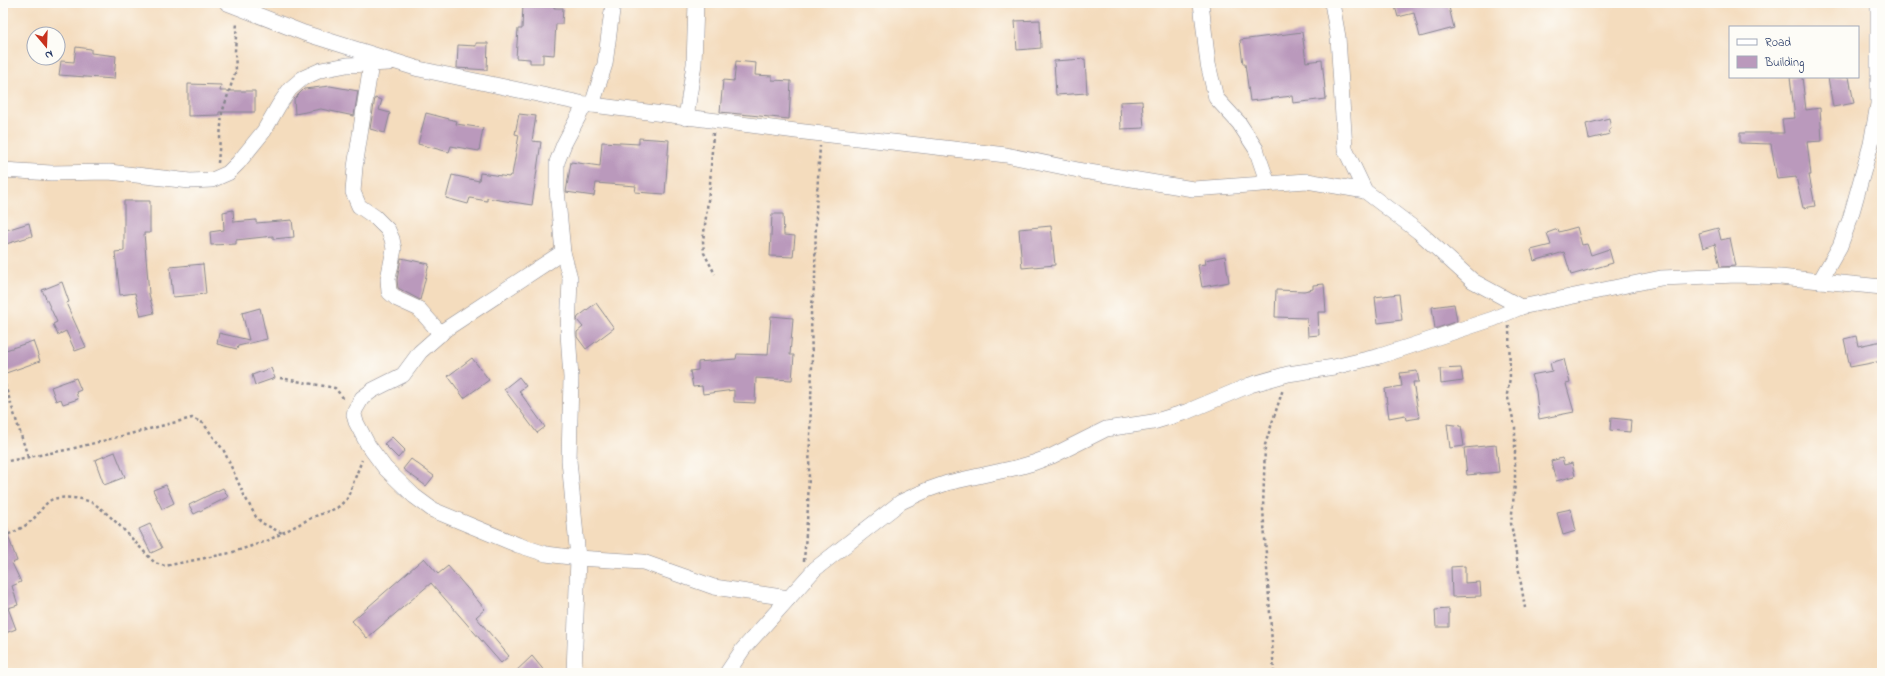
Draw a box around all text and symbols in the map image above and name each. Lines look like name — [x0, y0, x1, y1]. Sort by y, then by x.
north arrow — [26, 26, 66, 66]
legend — [1729, 26, 1859, 78]
text: Road — [1765, 34, 1791, 52]
text: N — [43, 46, 55, 63]
text: Building — [1764, 54, 1804, 73]

